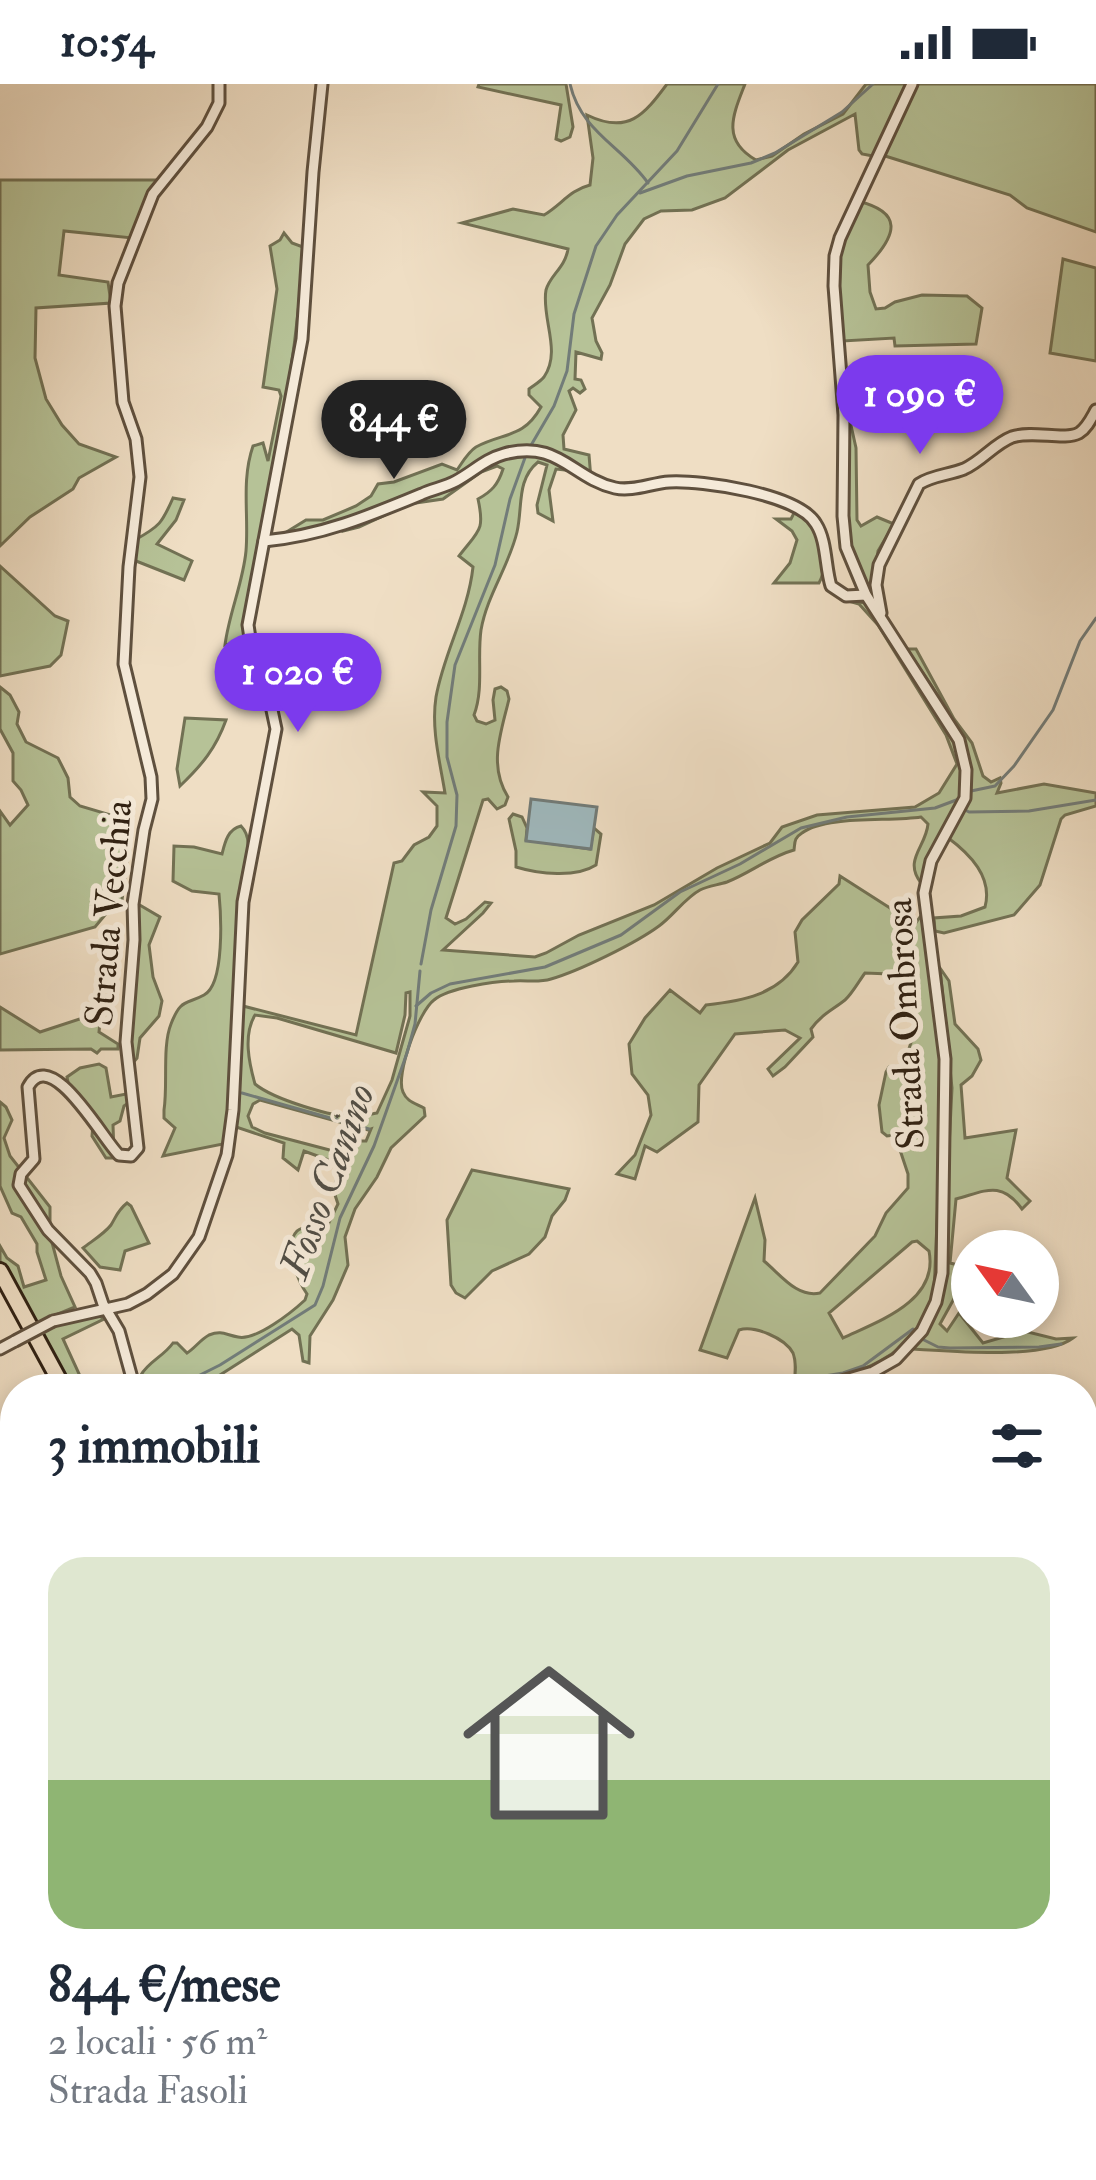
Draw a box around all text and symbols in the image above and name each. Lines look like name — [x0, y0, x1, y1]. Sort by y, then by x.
text: 10:54 — [60, 14, 153, 70]
pin: 1 090 € — [809, 355, 1031, 457]
text: 1 090 € — [863, 369, 977, 418]
pin: 844 € — [310, 380, 478, 482]
text: 844 € — [348, 394, 440, 443]
pin: 1 020 € — [187, 633, 409, 735]
text: 1 020 € — [242, 647, 354, 696]
street label: Strada Vecchia — [75, 797, 143, 1028]
street label: Strada Ombrosa — [874, 896, 936, 1151]
water label: Fosso Canino — [268, 1077, 387, 1287]
north arrow — [951, 1230, 1059, 1338]
map controls — [951, 1230, 1059, 1338]
icon: filters — [984, 1413, 1050, 1479]
text: 3 immobili — [48, 1414, 260, 1478]
icon: home — [441, 1635, 657, 1851]
text: 844 €/mese — [48, 1953, 280, 2017]
text: 2 locali · 56 m² — [48, 2017, 267, 2066]
text: Strada Fasoli — [48, 2066, 248, 2115]

